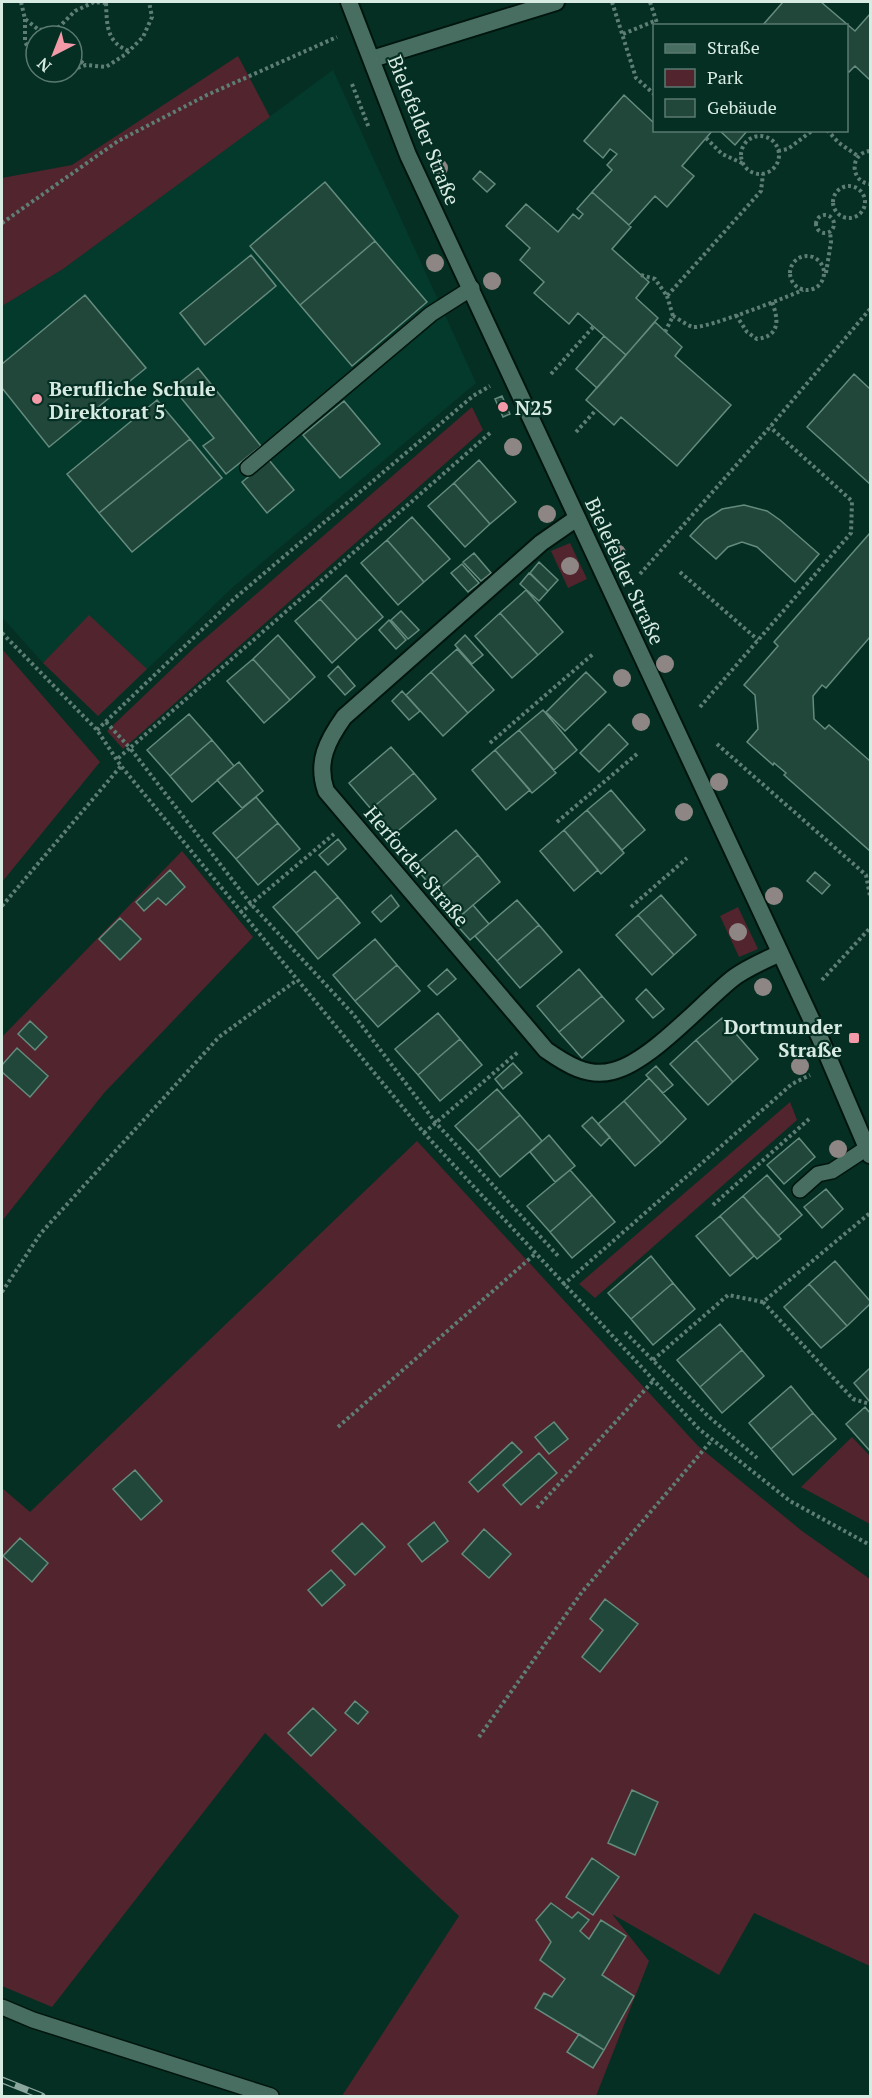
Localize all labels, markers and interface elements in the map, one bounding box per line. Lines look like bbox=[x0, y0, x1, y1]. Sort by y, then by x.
north arrow bbox=[24, 24, 84, 84]
legend bbox=[653, 24, 848, 132]
text: Straße bbox=[707, 35, 760, 59]
street label: Bielefelder Straße bbox=[382, 51, 466, 209]
text: N bbox=[32, 53, 56, 77]
text: Park bbox=[707, 65, 744, 89]
text: Gebäude bbox=[707, 95, 777, 119]
place label: Berufliche Schule Direktorat 5 bbox=[49, 375, 216, 425]
marker: Berufliche Schule Direktorat 5 bbox=[30, 392, 44, 406]
place label: N25 bbox=[515, 394, 553, 421]
marker: N25 bbox=[496, 400, 510, 414]
street label: Bielefelder Straße bbox=[579, 493, 671, 649]
street label: Herforder Straße bbox=[358, 800, 476, 932]
place label: Dortmunder Straße bbox=[724, 1013, 842, 1063]
marker: Dortmunder Straße bbox=[847, 1031, 861, 1045]

